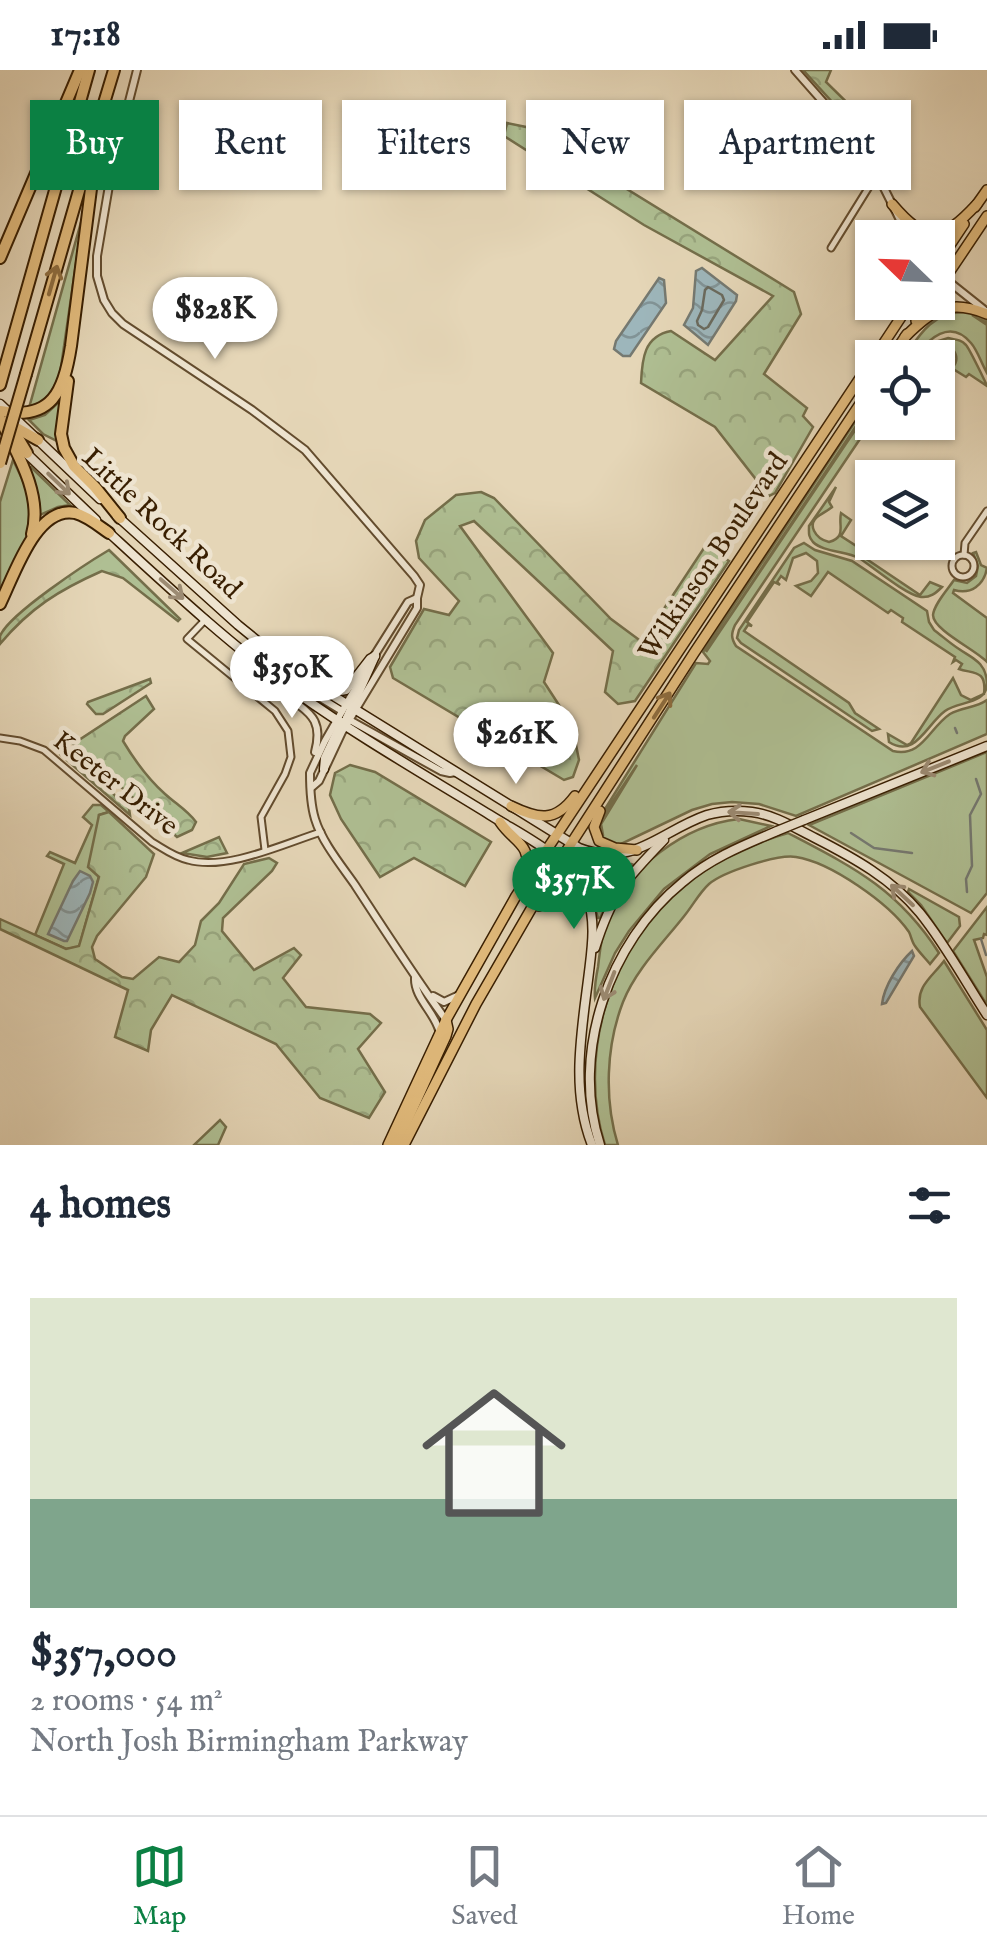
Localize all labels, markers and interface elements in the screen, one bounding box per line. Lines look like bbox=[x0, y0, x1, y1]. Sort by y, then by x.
text: 17:18 bbox=[50, 11, 121, 59]
chip: Buy bbox=[30, 100, 159, 190]
chip: Rent bbox=[179, 100, 322, 190]
chip: Filters bbox=[342, 100, 506, 190]
chip: New bbox=[526, 100, 664, 190]
chip: Apartment bbox=[684, 100, 911, 190]
north arrow bbox=[855, 220, 955, 320]
map controls bbox=[855, 220, 955, 560]
one-way arrow bbox=[45, 265, 63, 297]
pin: $828K bbox=[145, 277, 285, 362]
text: $828K bbox=[175, 289, 255, 330]
button: locate bbox=[855, 340, 955, 440]
street label: Little Rock Road bbox=[74, 441, 248, 607]
street label: Wilkinson Boulevard bbox=[631, 446, 797, 668]
button: layers bbox=[855, 460, 955, 560]
one-way arrow bbox=[46, 472, 70, 496]
one-way arrow bbox=[159, 577, 184, 600]
pin: $350K bbox=[222, 636, 362, 721]
text: $350K bbox=[252, 648, 332, 689]
one-way arrow bbox=[652, 691, 673, 720]
pin: $261K bbox=[446, 702, 586, 787]
text: $261K bbox=[475, 714, 557, 755]
street label: Keeter Drive bbox=[45, 724, 185, 844]
one-way arrow bbox=[920, 760, 951, 778]
one-way arrow bbox=[727, 803, 760, 822]
pin: $357K bbox=[504, 847, 644, 932]
text: $357K bbox=[534, 859, 614, 900]
one-way arrow bbox=[890, 884, 915, 907]
one-way arrow bbox=[599, 970, 617, 1001]
icon: filters bbox=[902, 1178, 957, 1233]
text: 4 homes bbox=[30, 1179, 171, 1232]
icon: home bbox=[404, 1363, 584, 1543]
text: $357,000 bbox=[30, 1628, 177, 1681]
text: 2 rooms · 54 m² bbox=[30, 1681, 223, 1722]
text: North Josh Birmingham Parkway bbox=[30, 1722, 468, 1763]
tab: Map bbox=[132, 1839, 187, 1934]
tab: Saved bbox=[451, 1839, 518, 1934]
tab: Home bbox=[782, 1839, 855, 1934]

